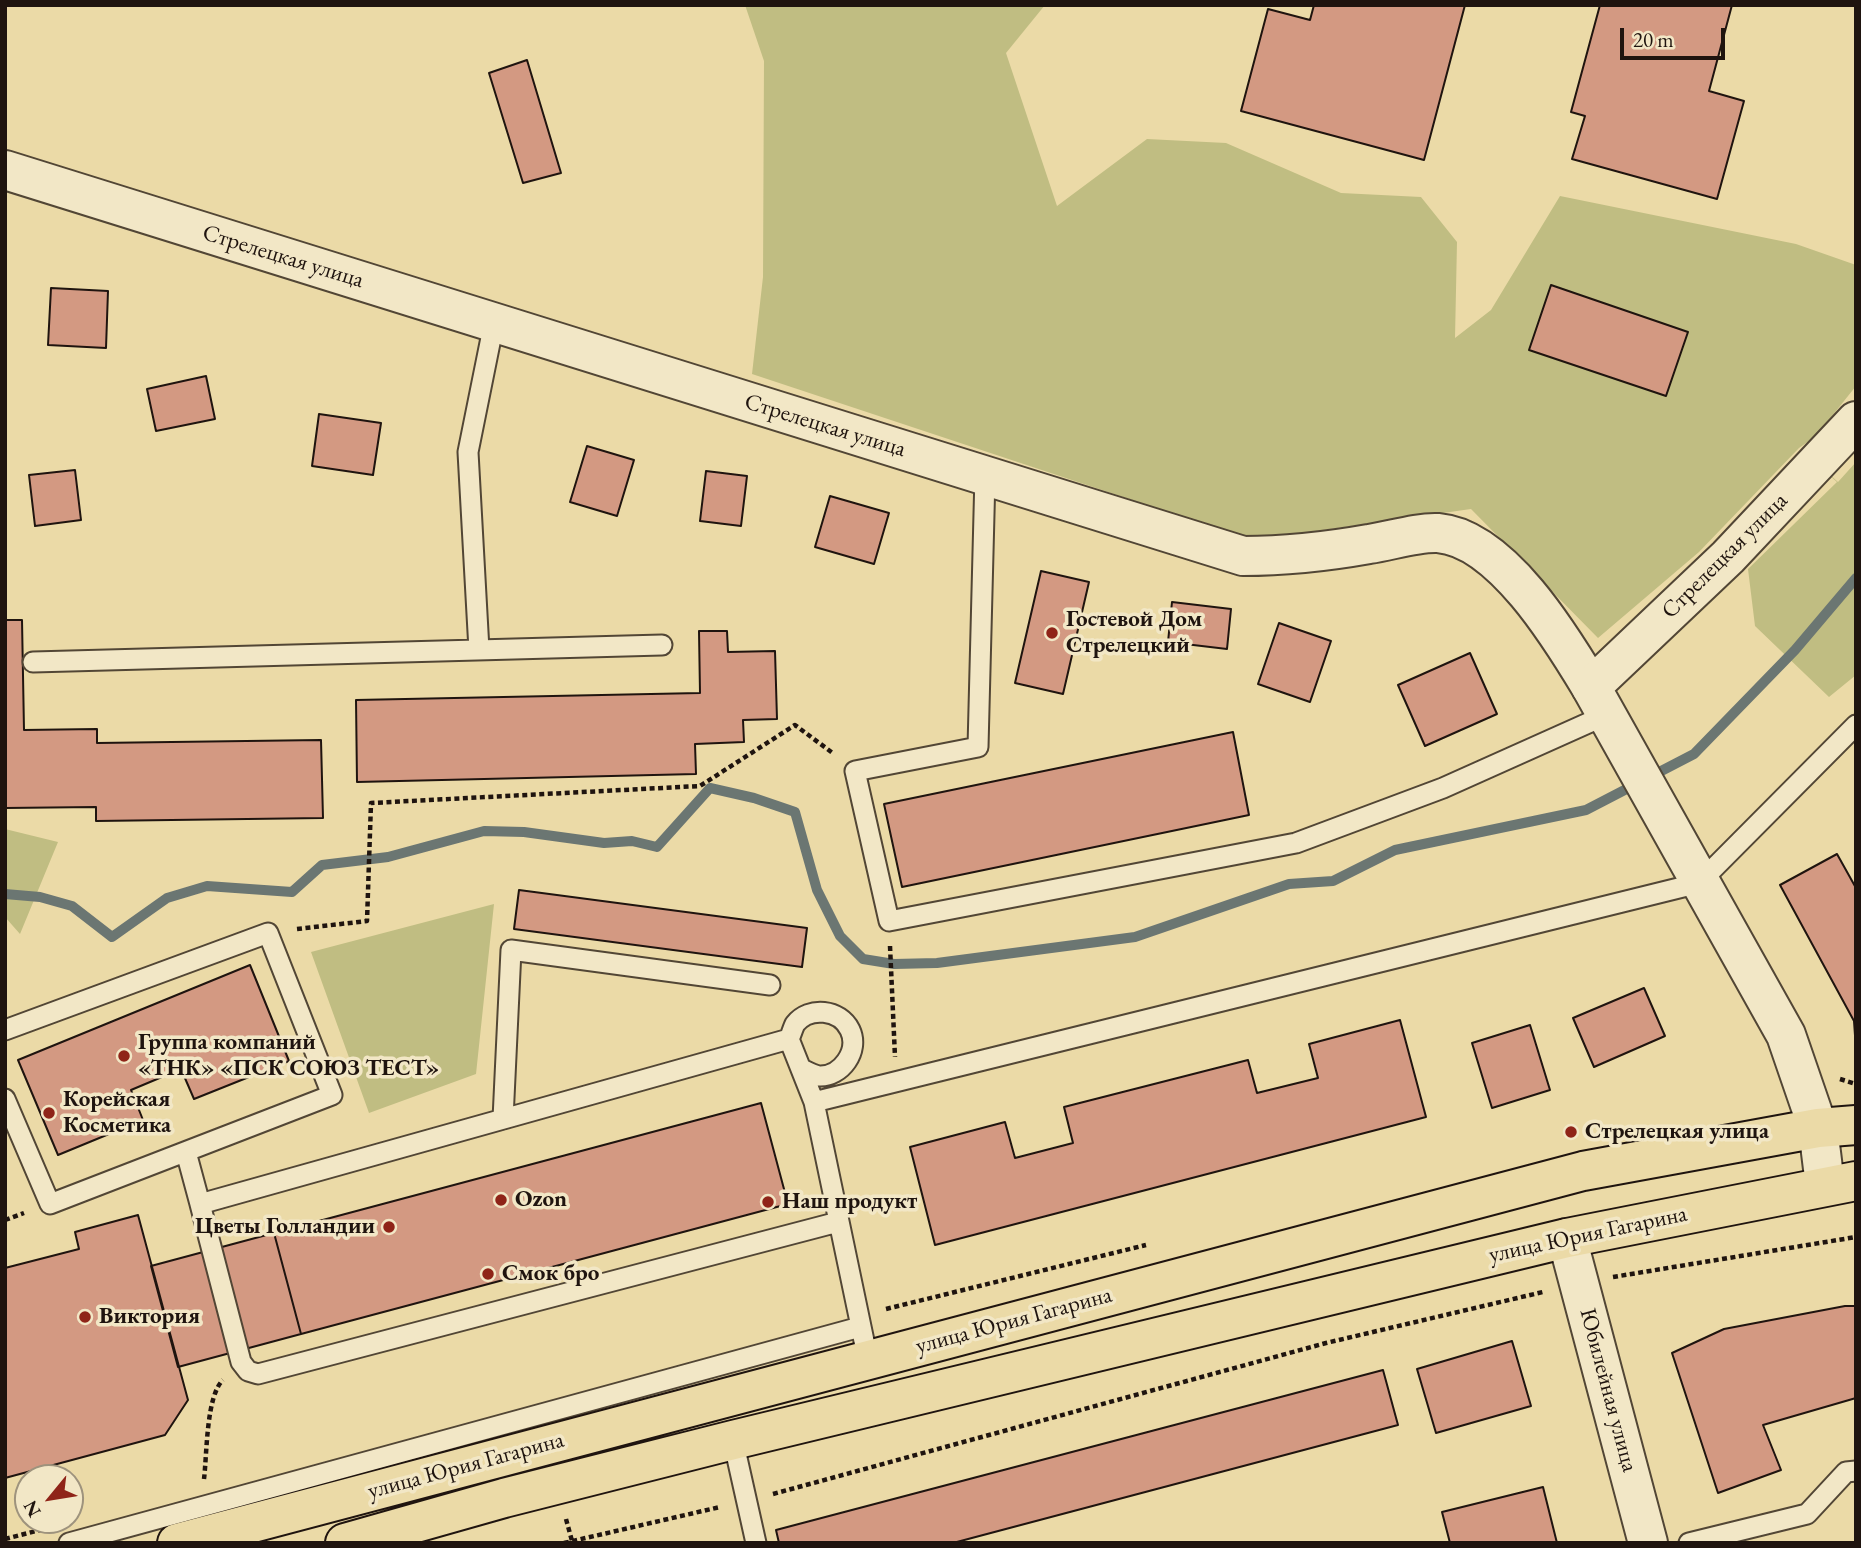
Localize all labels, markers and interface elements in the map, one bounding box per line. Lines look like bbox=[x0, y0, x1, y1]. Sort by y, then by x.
scale bar bbox=[1623, 14, 1728, 58]
text: 20 m bbox=[1633, 26, 1674, 53]
street label: Стрелецкая улица bbox=[199, 219, 367, 295]
street label: Стрелецкая улица bbox=[741, 388, 909, 464]
street label: Стрелецкая улица bbox=[1656, 487, 1794, 625]
place label: Гостевой Дом Стрелецкий bbox=[1066, 606, 1202, 660]
marker: Гостевой Дом Стрелецкий bbox=[1044, 625, 1060, 641]
place label: Группа компаний «ТНК» «ПСК СОЮЗ ТЕСТ» bbox=[138, 1029, 439, 1083]
marker: Группа компаний «ТНК» «ПСК СОЮЗ ТЕСТ» bbox=[116, 1048, 132, 1064]
place label: Корейская Косметика bbox=[63, 1086, 171, 1140]
marker: Корейская Косметика bbox=[41, 1105, 57, 1121]
place label: Стрелецкая улица bbox=[1585, 1118, 1769, 1146]
marker: Стрелецкая улица bbox=[1563, 1124, 1579, 1140]
place label: Ozon bbox=[515, 1186, 567, 1214]
place label: Наш продукт bbox=[782, 1188, 917, 1216]
marker: Ozon bbox=[493, 1192, 509, 1208]
marker: Наш продукт bbox=[760, 1194, 776, 1210]
street label: улица Юрия Гагарина bbox=[1486, 1201, 1690, 1269]
place label: Цветы Голландии bbox=[195, 1213, 375, 1241]
marker: Цветы Голландии bbox=[381, 1219, 397, 1235]
place label: Смок бро bbox=[502, 1260, 599, 1288]
marker: Смок бро bbox=[480, 1266, 496, 1282]
street label: улица Юрия Гагарина bbox=[913, 1282, 1115, 1360]
place label: Виктория bbox=[99, 1303, 200, 1331]
street label: Юбилейная улица bbox=[1573, 1305, 1643, 1475]
marker: Виктория bbox=[77, 1309, 93, 1325]
street label: улица Юрия Гагарина bbox=[365, 1427, 567, 1505]
north arrow bbox=[14, 1464, 84, 1534]
text: N bbox=[17, 1496, 47, 1522]

